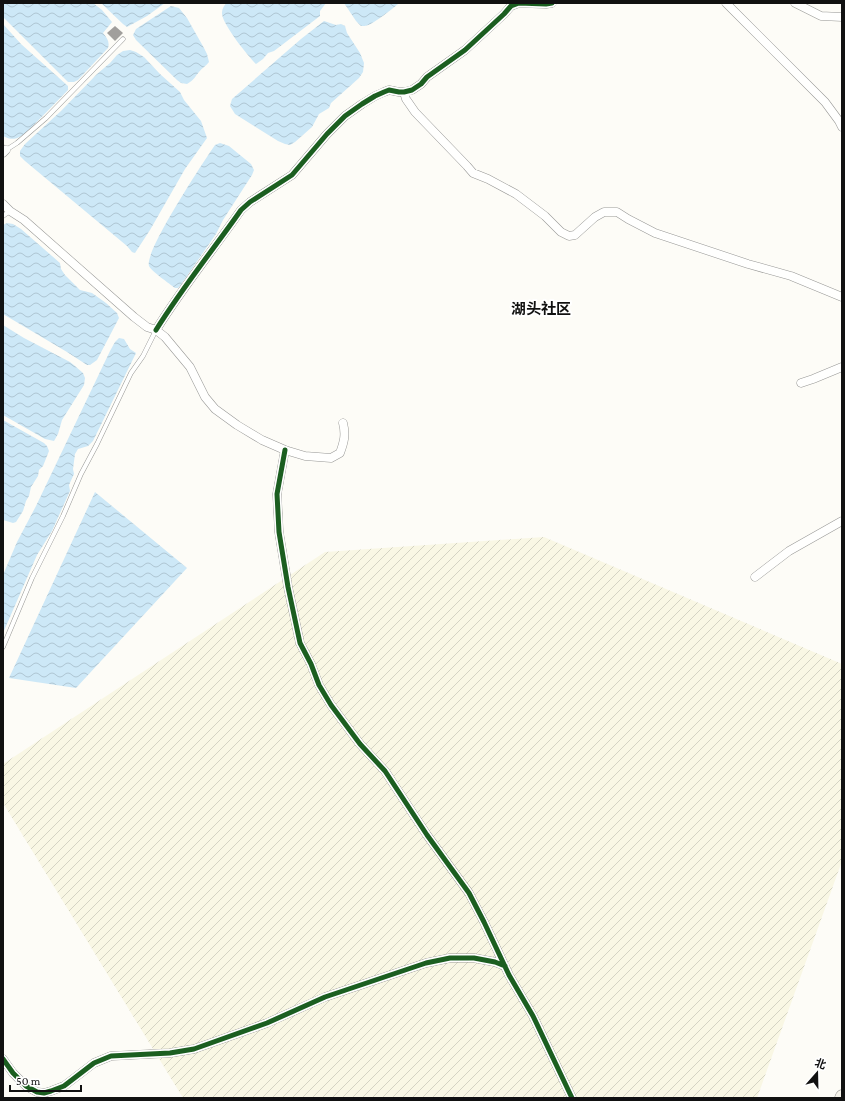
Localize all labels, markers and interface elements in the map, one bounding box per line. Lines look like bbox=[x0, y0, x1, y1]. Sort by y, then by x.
district label: 湖头社区 bbox=[511, 300, 571, 317]
north arrow bbox=[797, 1053, 837, 1093]
text: 北 bbox=[813, 1056, 828, 1071]
scale bar bbox=[10, 1067, 81, 1093]
text: 50 m bbox=[16, 1074, 41, 1088]

